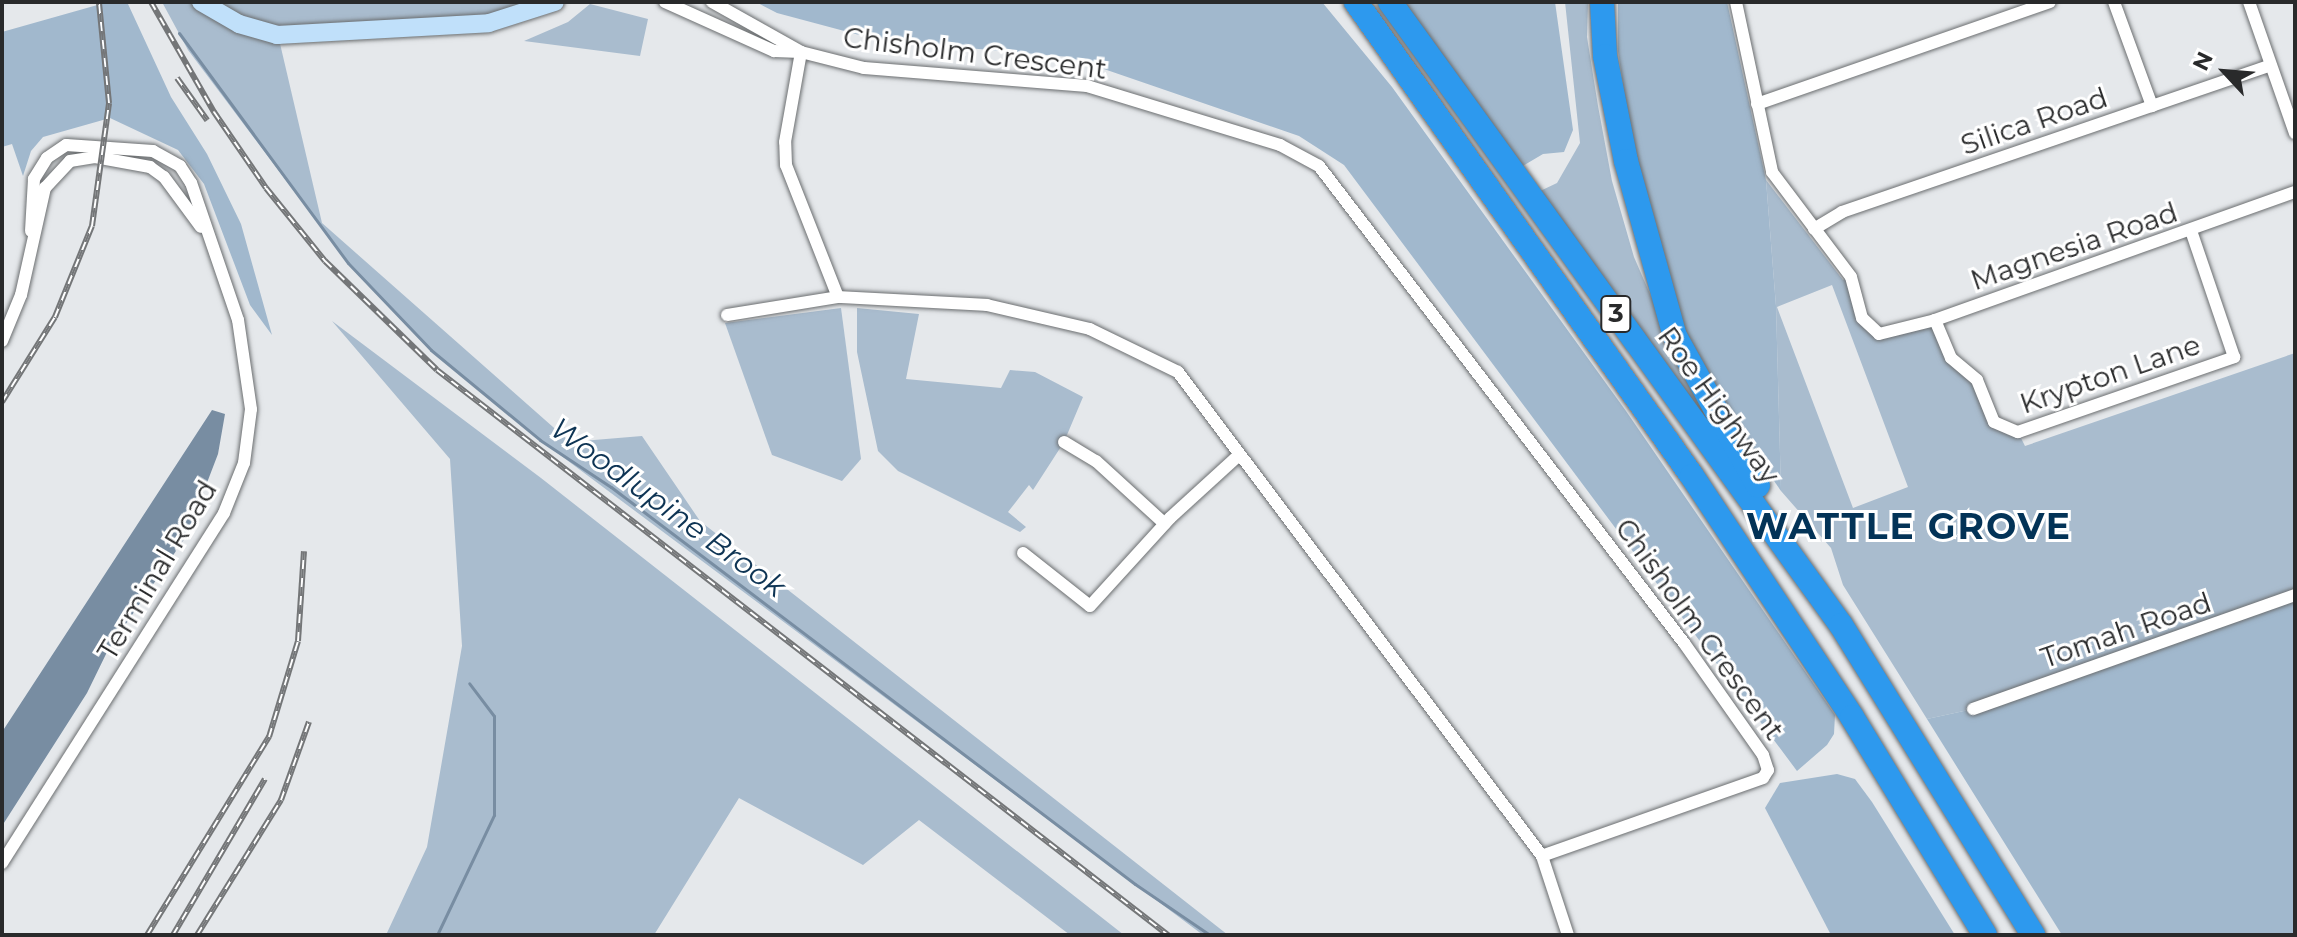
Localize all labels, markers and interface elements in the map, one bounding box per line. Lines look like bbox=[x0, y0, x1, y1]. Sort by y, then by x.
street label: Chisholm Crescent bbox=[841, 20, 1109, 86]
north arrow bbox=[2185, 32, 2265, 112]
text: N bbox=[2187, 47, 2219, 75]
street label: Silica Road bbox=[1956, 80, 2112, 162]
street label: Magnesia Road bbox=[1966, 195, 2182, 297]
road number: 3 bbox=[1600, 292, 1632, 336]
street label: Roe Highway bbox=[1651, 320, 1787, 490]
street label: Krypton Lane bbox=[2015, 327, 2205, 421]
water label: Woodlupine Brook bbox=[543, 411, 793, 605]
street label: Terminal Road bbox=[90, 474, 224, 666]
district label: WATTLE GROVE bbox=[1746, 505, 2072, 549]
street label: Chisholm Crescent bbox=[1609, 512, 1791, 746]
street label: Tomah Road bbox=[2036, 585, 2216, 675]

